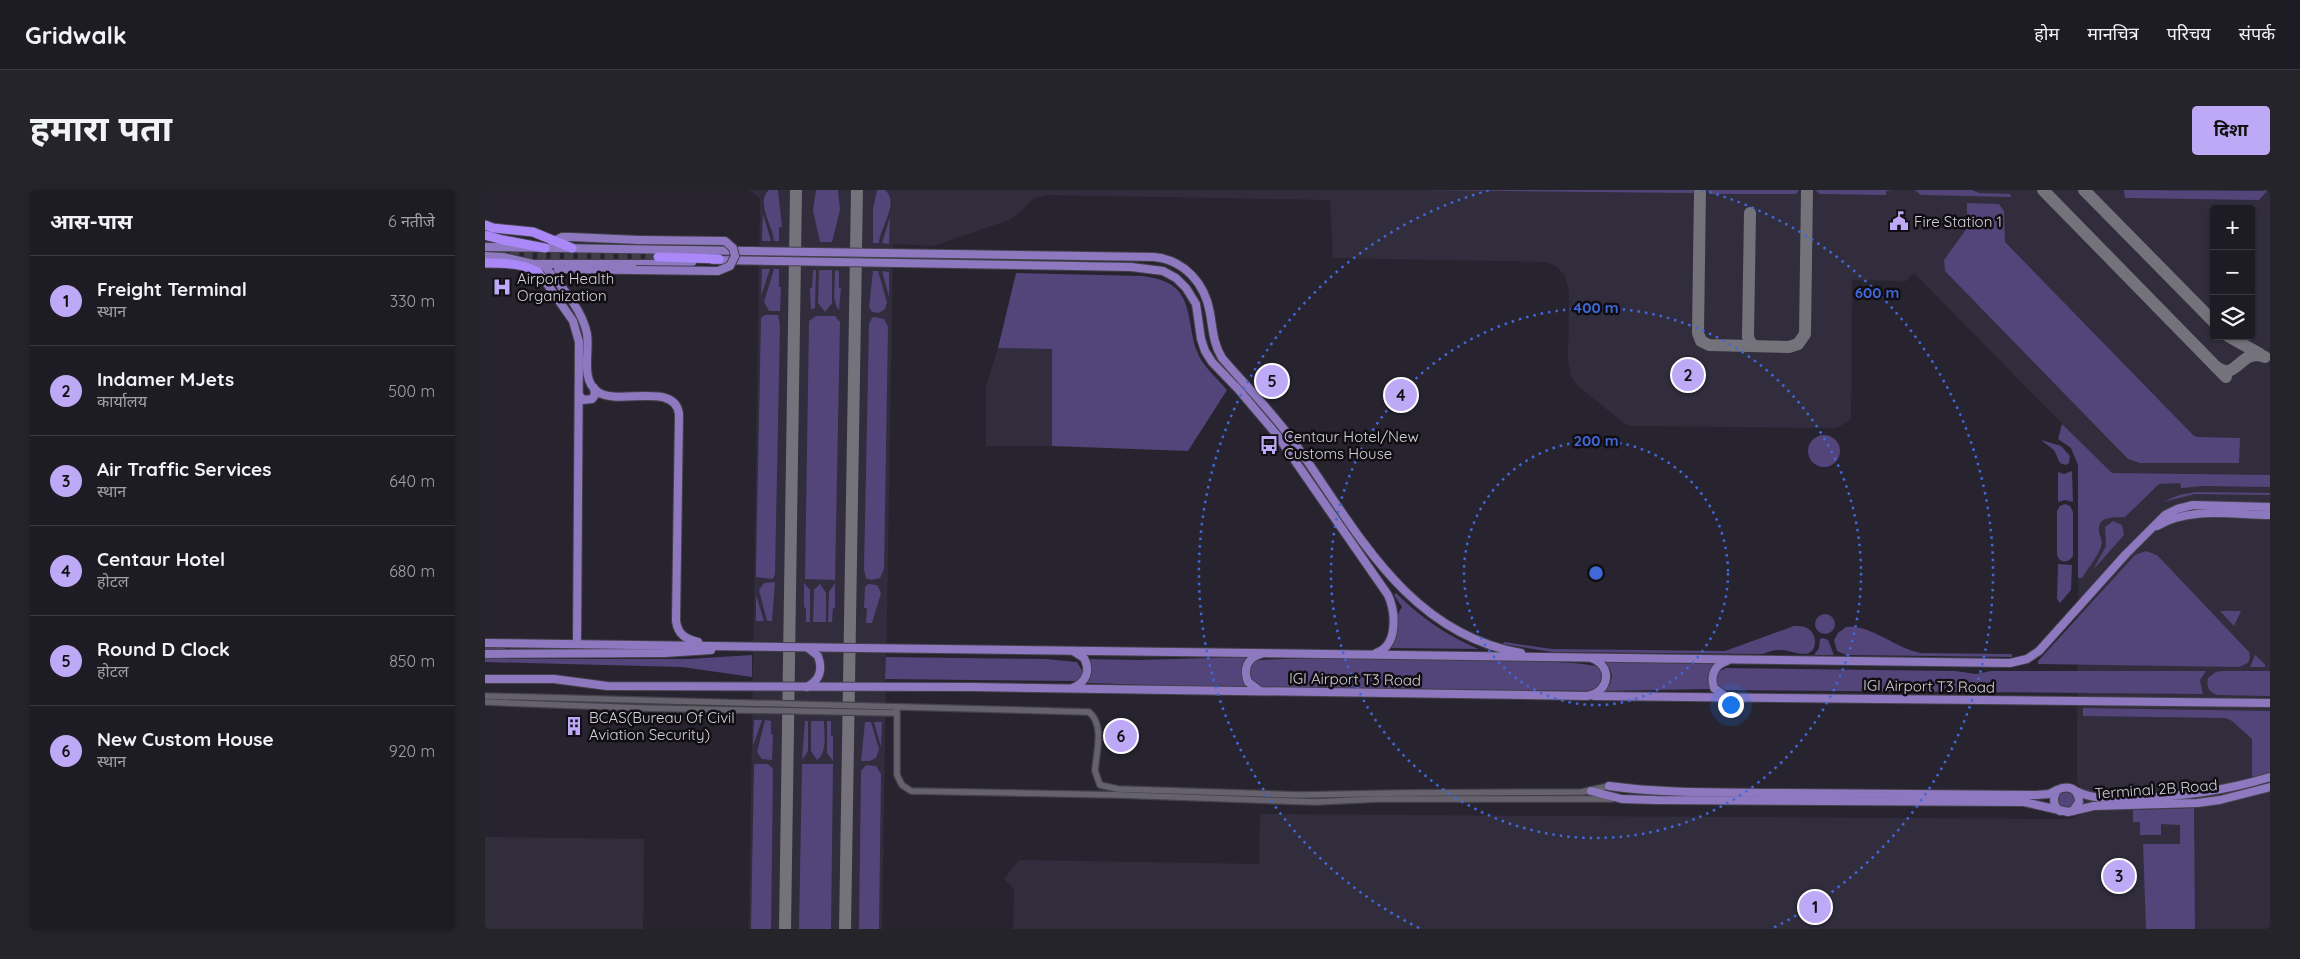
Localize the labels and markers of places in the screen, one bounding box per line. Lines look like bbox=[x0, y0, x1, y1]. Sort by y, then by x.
public building icon: Fire Station 1 bbox=[1888, 210, 1910, 232]
place label: Fire Station 1 bbox=[1914, 212, 2002, 231]
place label: Airport Health Organization bbox=[517, 269, 614, 305]
hospital icon: Airport Health Organization bbox=[491, 276, 513, 298]
pin: 2 bbox=[1672, 356, 1704, 394]
pin: 5 bbox=[1256, 362, 1288, 400]
pin: 4 bbox=[1385, 376, 1417, 414]
place label: Centaur Hotel/New Customs House bbox=[1284, 427, 1419, 463]
bus stop icon: Centaur Hotel/New Customs House bbox=[1258, 434, 1280, 456]
centre of rings bbox=[1587, 564, 1605, 582]
place label: BCAS(Bureau Of Civil Aviation Security) bbox=[589, 708, 735, 744]
building icon: BCAS(Bureau Of Civil Aviation Security) bbox=[563, 715, 585, 737]
pin: 6 bbox=[1105, 717, 1137, 755]
pin: 3 bbox=[2103, 857, 2135, 895]
pin: 1 bbox=[1799, 888, 1831, 926]

